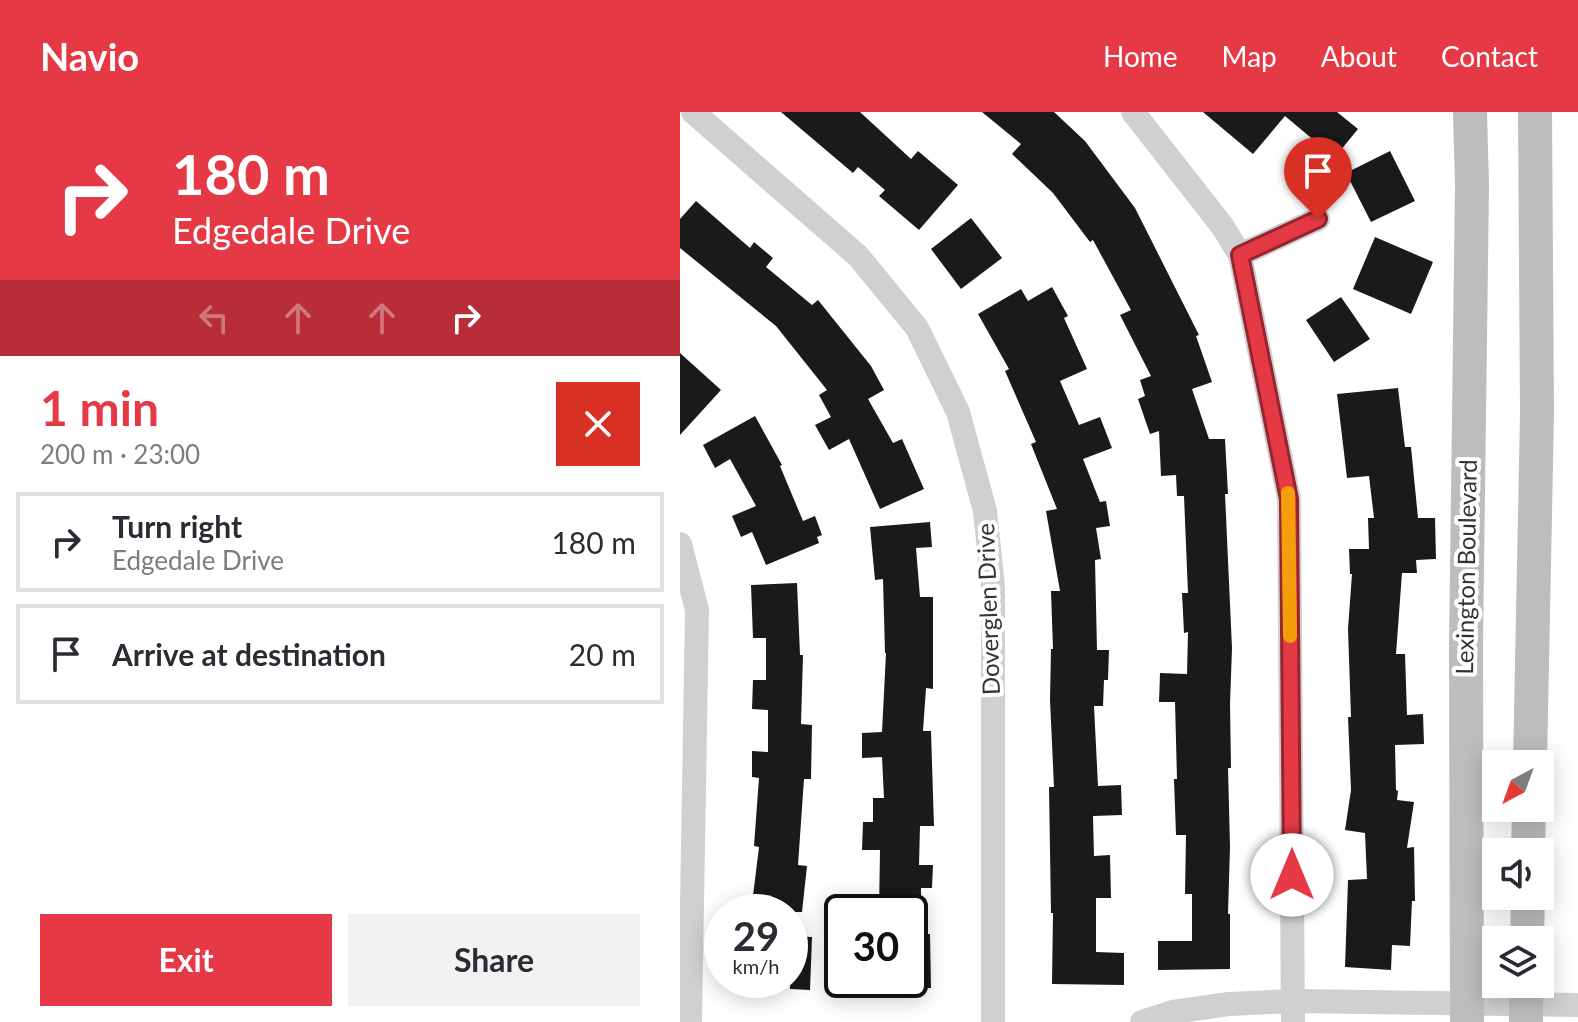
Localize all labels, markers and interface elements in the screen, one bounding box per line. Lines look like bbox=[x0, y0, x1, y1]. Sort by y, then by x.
text: Navio bbox=[40, 33, 139, 79]
text: Home bbox=[1103, 39, 1178, 73]
text: Map bbox=[1222, 39, 1277, 73]
text: About bbox=[1321, 39, 1397, 73]
text: Contact bbox=[1441, 39, 1538, 73]
pin bbox=[1284, 137, 1352, 219]
text: 180 m bbox=[172, 140, 330, 207]
icon: right bbox=[40, 144, 144, 248]
icon: arrive bbox=[1296, 149, 1340, 193]
text: Edgedale Drive bbox=[172, 208, 410, 252]
icon: left bbox=[192, 296, 236, 340]
icon: ahead bbox=[276, 296, 320, 340]
icon: ahead bbox=[360, 296, 404, 340]
icon: right bbox=[444, 296, 488, 340]
text: 1 min bbox=[40, 379, 159, 436]
button: close bbox=[556, 382, 640, 466]
text: 200 m · 23:00 bbox=[40, 438, 200, 470]
street label: Lexington Boulevard bbox=[1449, 459, 1482, 675]
text: Turn right bbox=[112, 508, 242, 544]
icon: right bbox=[44, 520, 88, 564]
street label: Doverglen Drive bbox=[970, 523, 1005, 696]
text: 180 m bbox=[551, 524, 636, 560]
text: Edgedale Drive bbox=[112, 544, 284, 576]
icon: arrive bbox=[44, 632, 88, 676]
text: Arrive at destination bbox=[112, 636, 386, 672]
text: 20 m bbox=[569, 636, 636, 672]
north arrow bbox=[1482, 750, 1554, 822]
map controls bbox=[1482, 750, 1554, 998]
position arrow bbox=[1250, 833, 1334, 917]
button: sound bbox=[1482, 838, 1554, 910]
speed limit sign: 30 bbox=[824, 894, 928, 998]
text: 29 bbox=[733, 912, 779, 960]
button: Exit bbox=[40, 914, 332, 1006]
button: Share bbox=[348, 914, 640, 1006]
button: layers bbox=[1482, 926, 1554, 998]
text: km/h bbox=[733, 954, 779, 978]

